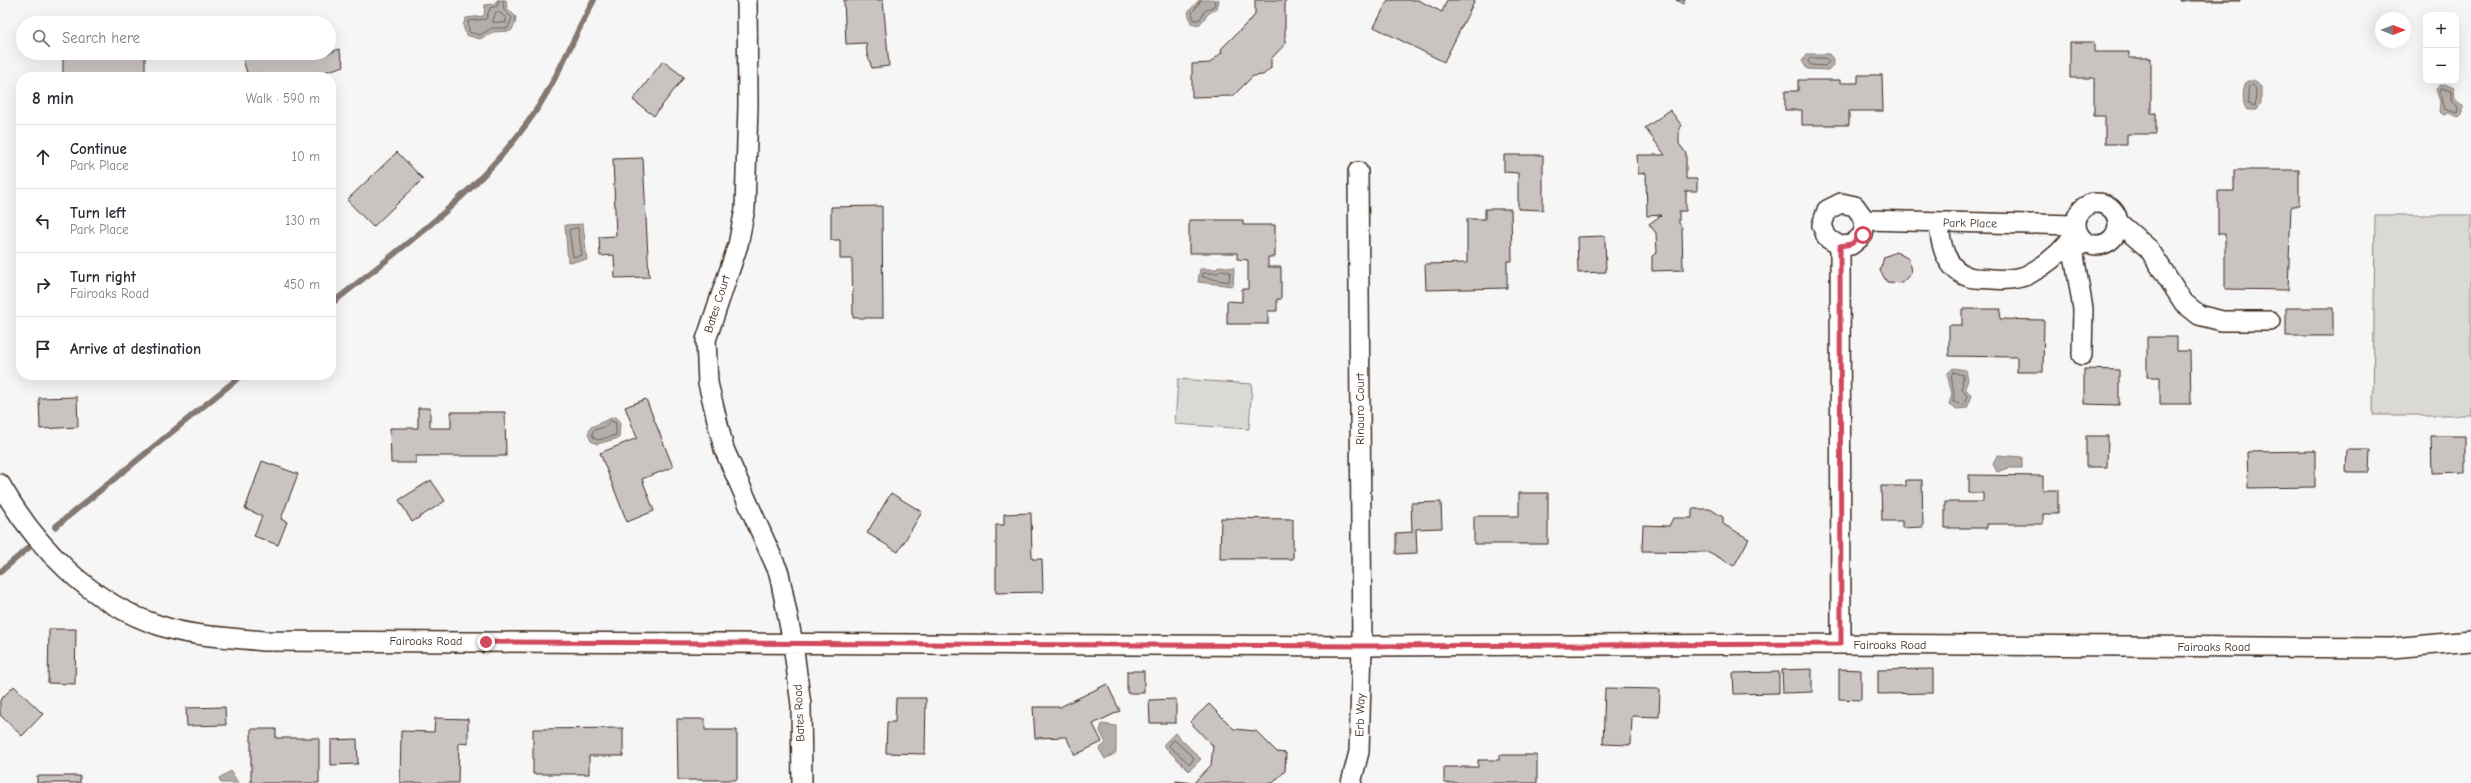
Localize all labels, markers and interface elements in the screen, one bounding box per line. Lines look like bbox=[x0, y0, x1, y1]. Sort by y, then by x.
north arrow bbox=[2375, 12, 2411, 48]
map controls bbox=[2423, 12, 2459, 84]
button: + bbox=[2423, 12, 2459, 48]
search box bbox=[16, 16, 336, 60]
icon: search bbox=[30, 27, 52, 49]
text: Search here bbox=[62, 29, 140, 47]
button: − bbox=[2423, 48, 2459, 84]
text: 8 min bbox=[32, 89, 74, 108]
text: Walk · 590 m bbox=[246, 91, 320, 106]
text: Continue bbox=[70, 140, 127, 158]
icon: ahead bbox=[32, 146, 54, 168]
text: 10 m bbox=[292, 149, 320, 164]
text: Park Place bbox=[70, 158, 129, 173]
text: Turn left bbox=[70, 204, 126, 222]
icon: left bbox=[32, 210, 54, 232]
text: 130 m bbox=[285, 213, 320, 228]
street label: Park Place bbox=[1943, 216, 1997, 230]
text: Park Place bbox=[70, 222, 129, 237]
route start bbox=[1854, 226, 1872, 244]
text: Turn right bbox=[70, 268, 136, 286]
street label: Bates Court bbox=[701, 273, 733, 335]
icon: right bbox=[32, 274, 54, 296]
text: 450 m bbox=[284, 277, 320, 292]
text: Fairoaks Road bbox=[70, 286, 149, 301]
icon: arrive bbox=[32, 338, 54, 360]
text: Arrive at destination bbox=[70, 340, 201, 358]
street label: Rinauro Court bbox=[1353, 373, 1367, 445]
route end bbox=[477, 633, 495, 651]
street label: Fairoaks Road bbox=[390, 634, 462, 648]
street label: Fairoaks Road bbox=[1854, 638, 1926, 652]
street label: Fairoaks Road bbox=[2178, 640, 2250, 654]
street label: Bates Road bbox=[791, 684, 807, 742]
street label: Erb Way bbox=[1352, 692, 1368, 737]

